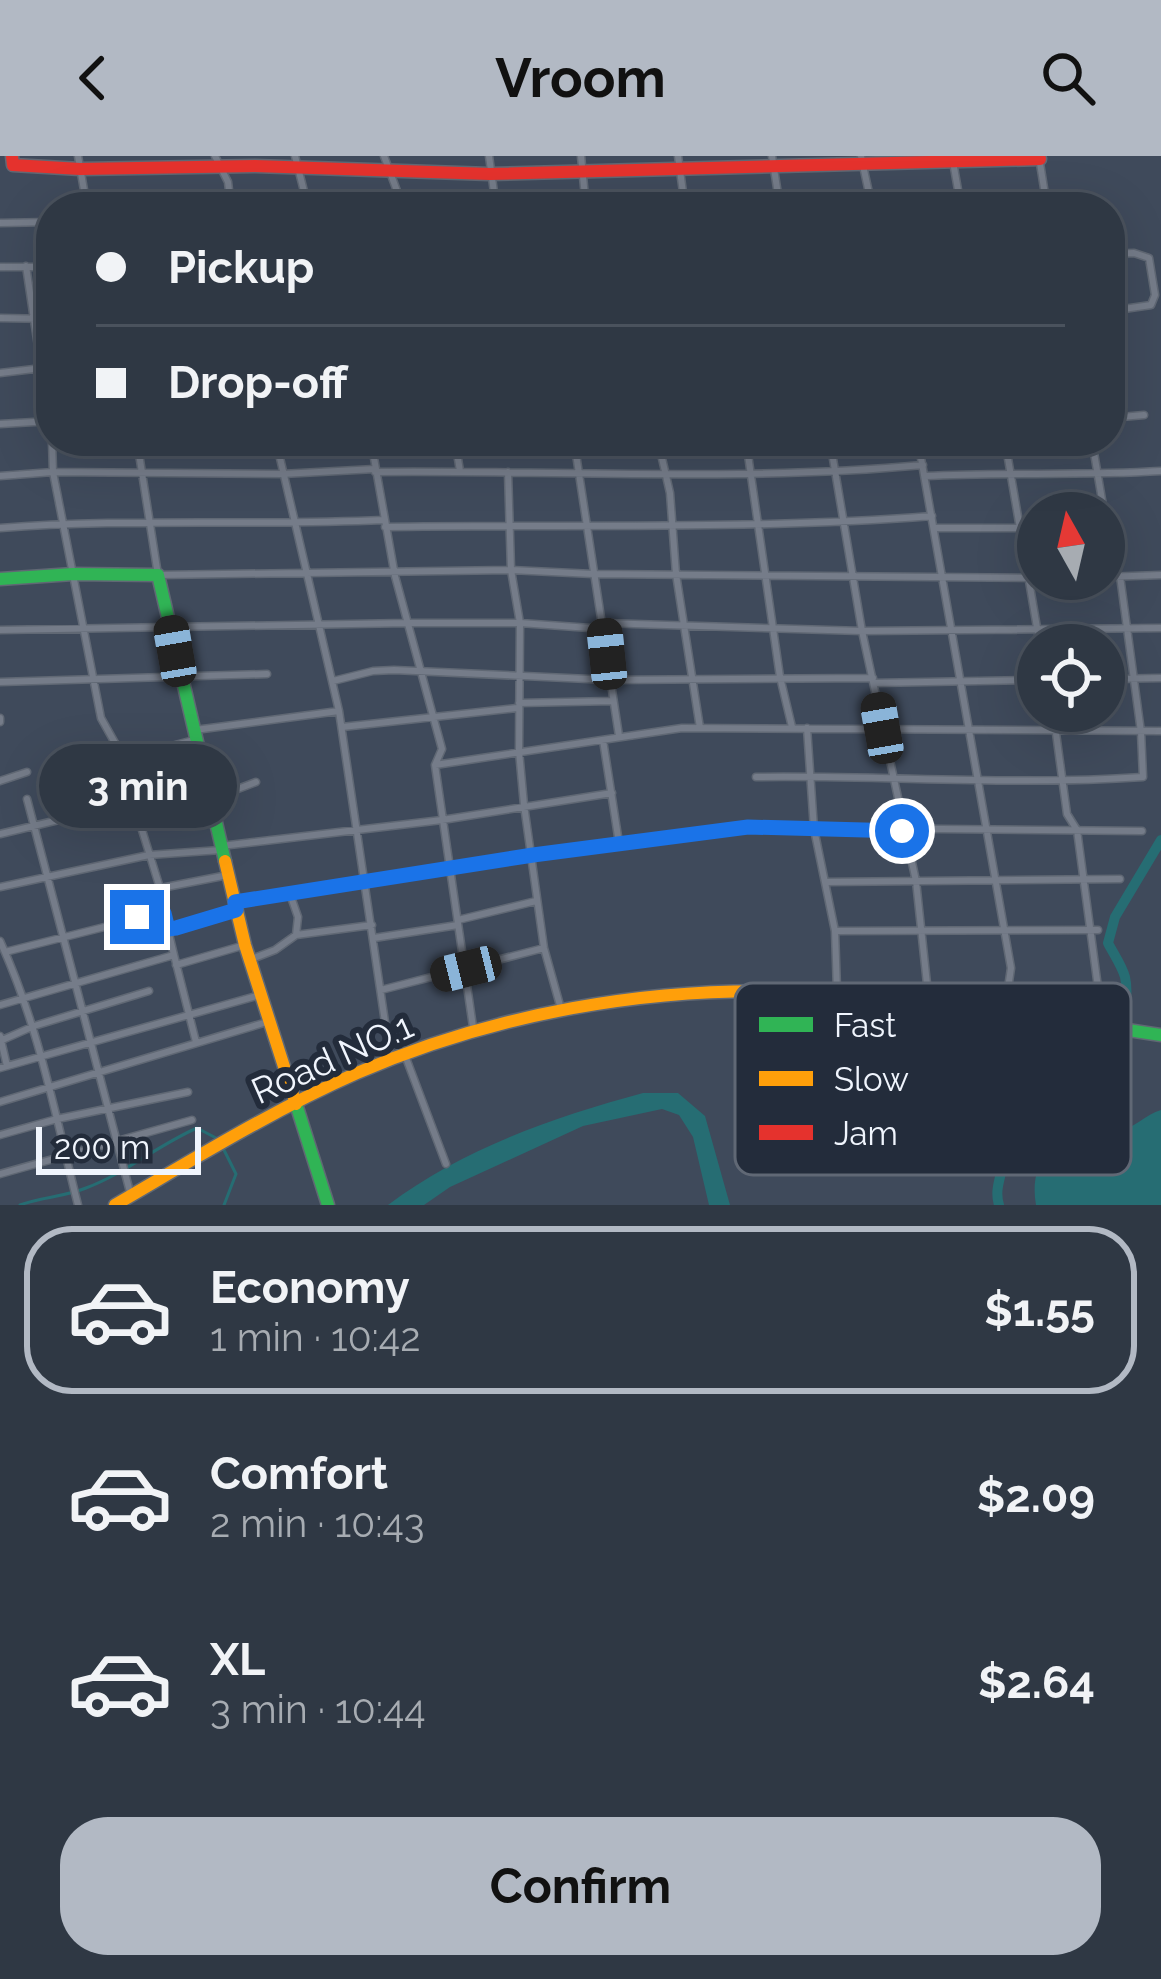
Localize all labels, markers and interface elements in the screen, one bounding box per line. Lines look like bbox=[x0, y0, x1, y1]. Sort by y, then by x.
icon: back bbox=[60, 45, 126, 111]
icon: search bbox=[1035, 45, 1101, 111]
text: Vroom bbox=[495, 46, 666, 110]
text: Pickup bbox=[168, 241, 314, 294]
text: Drop-off bbox=[168, 356, 348, 409]
north arrow bbox=[1017, 492, 1125, 600]
map controls bbox=[1017, 492, 1125, 732]
car bbox=[151, 612, 199, 690]
car bbox=[585, 616, 629, 692]
button: locate bbox=[1017, 624, 1125, 732]
car bbox=[858, 689, 906, 767]
callout: 3 min bbox=[38, 743, 236, 827]
text: 3 min bbox=[88, 763, 188, 809]
route start bbox=[875, 804, 929, 858]
route end bbox=[110, 890, 164, 944]
car bbox=[427, 943, 505, 995]
legend bbox=[735, 983, 1131, 1175]
street label: Road NO.1 bbox=[245, 1004, 419, 1112]
text: Fast bbox=[834, 1006, 896, 1045]
text: Slow bbox=[834, 1060, 909, 1099]
text: Jam bbox=[834, 1114, 898, 1153]
scale bar bbox=[36, 1121, 201, 1174]
text: 200 m bbox=[54, 1128, 150, 1167]
icon: car bbox=[66, 1256, 174, 1364]
text: Economy bbox=[210, 1261, 410, 1314]
text: $1.55 bbox=[984, 1284, 1095, 1337]
text: 1 min · 10:42 bbox=[210, 1314, 420, 1360]
icon: car bbox=[66, 1442, 174, 1550]
text: Comfort bbox=[210, 1447, 388, 1500]
text: $2.09 bbox=[977, 1470, 1095, 1523]
text: 2 min · 10:43 bbox=[210, 1500, 425, 1546]
icon: car bbox=[66, 1628, 174, 1736]
text: XL bbox=[210, 1633, 265, 1686]
text: $2.64 bbox=[978, 1656, 1095, 1709]
text: 3 min · 10:44 bbox=[210, 1686, 426, 1732]
button: Confirm bbox=[60, 1817, 1101, 1955]

